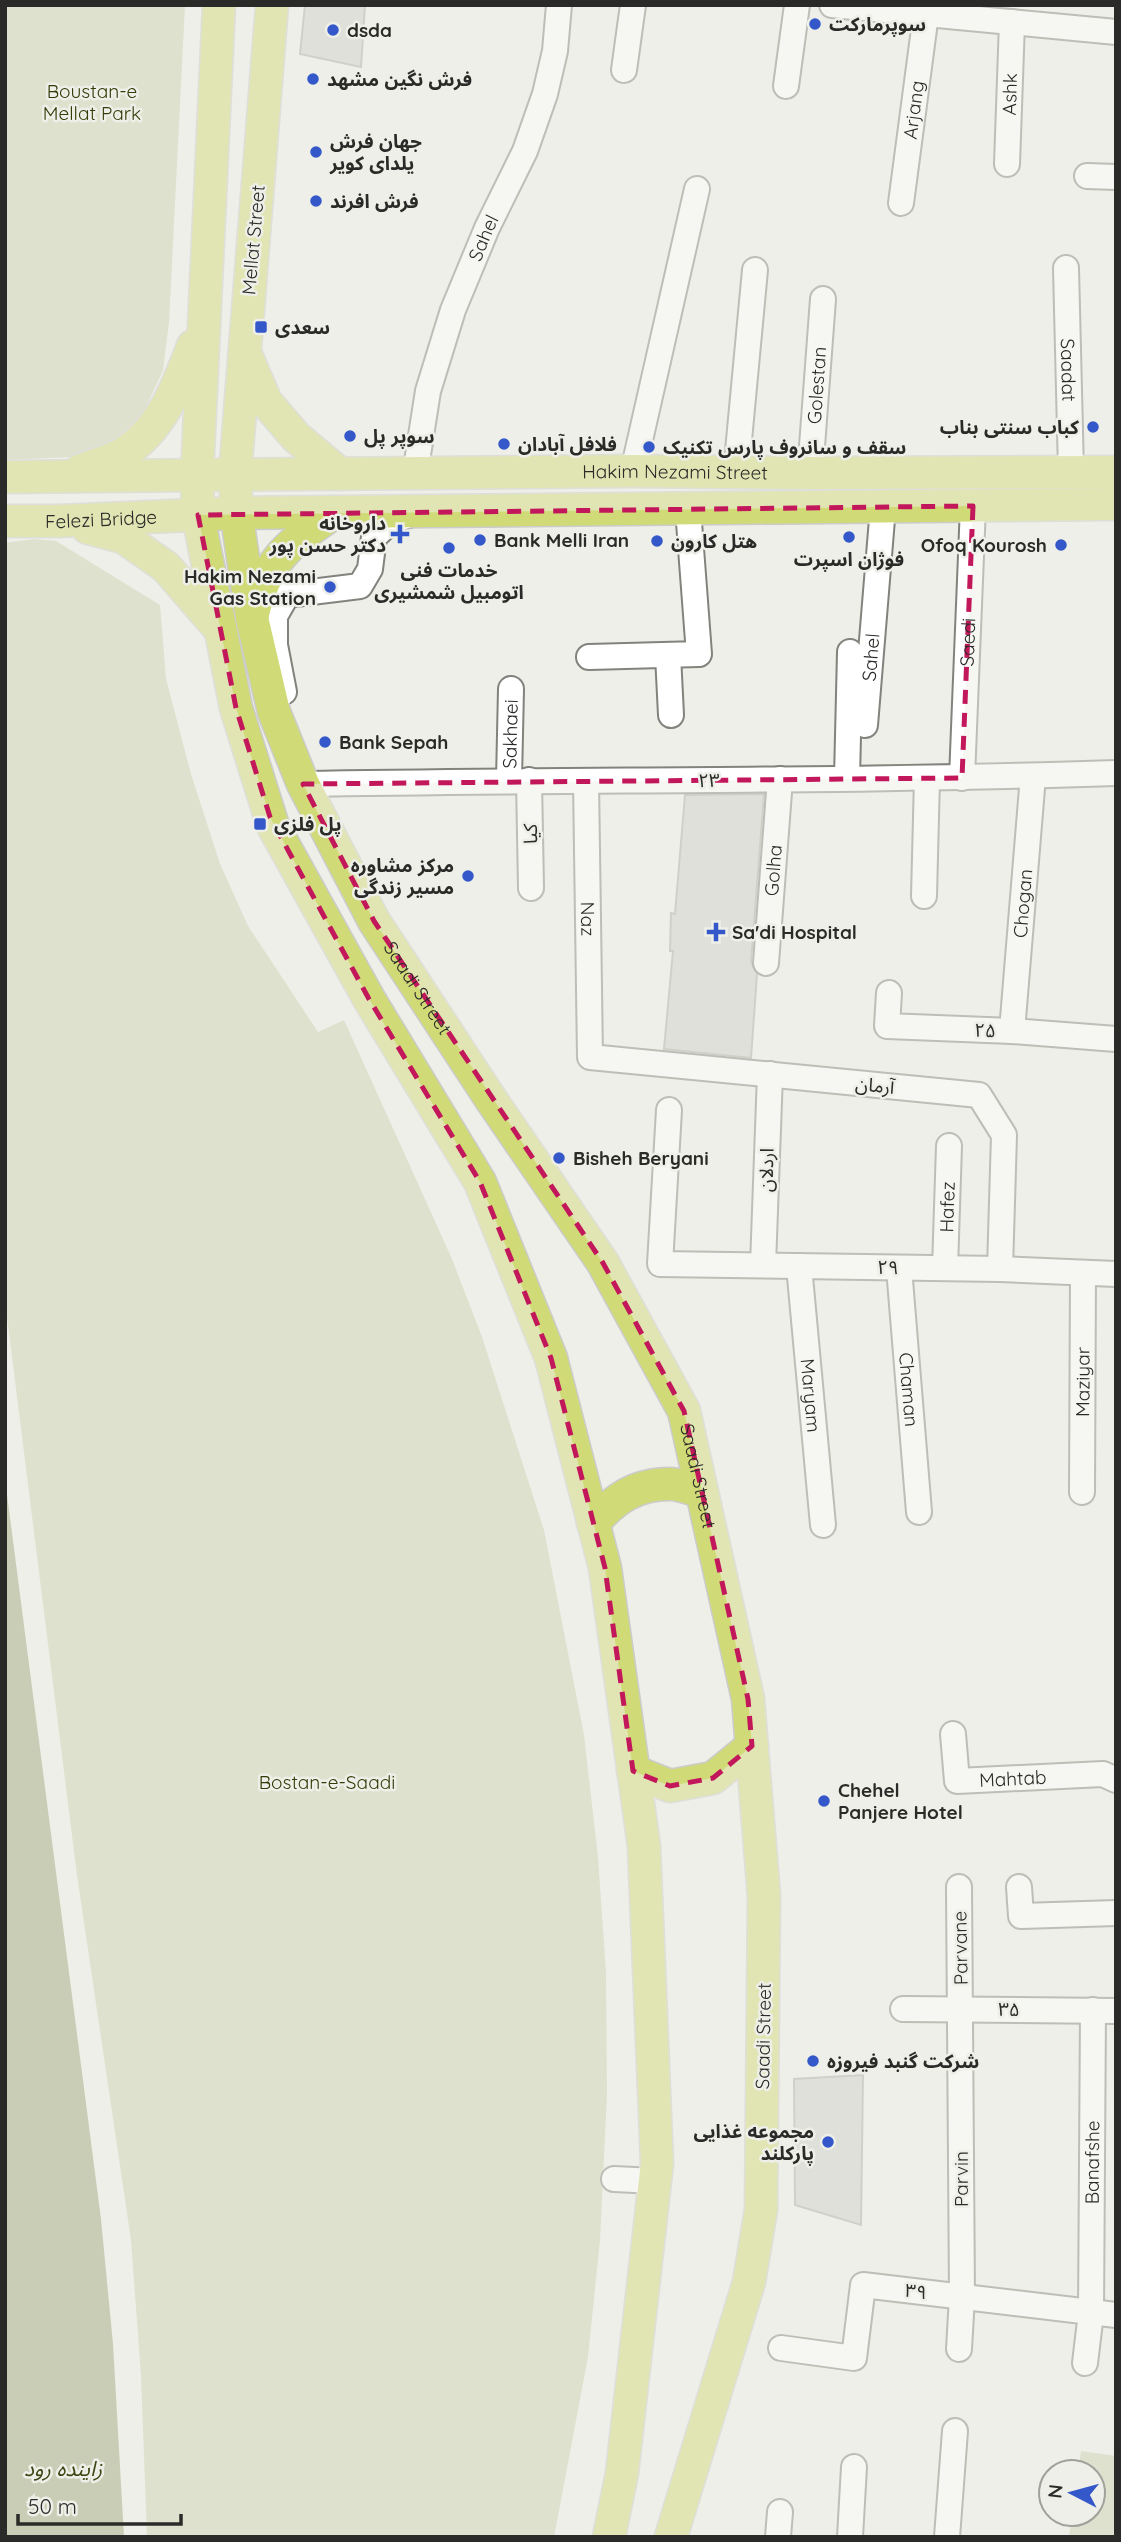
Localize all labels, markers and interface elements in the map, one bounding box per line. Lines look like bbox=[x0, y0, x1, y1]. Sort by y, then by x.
place label: سوپرمارکت bbox=[829, 12, 926, 37]
marker: سوپرمارکت bbox=[807, 16, 823, 32]
place label: dsda bbox=[347, 18, 392, 42]
marker: dsda bbox=[325, 22, 341, 38]
place label: فرش نگین مشهد bbox=[327, 67, 472, 91]
marker: فرش نگین مشهد bbox=[305, 71, 321, 87]
street label: Ashk bbox=[997, 73, 1022, 116]
park label: Boustan-e Mellat Park bbox=[43, 79, 141, 125]
street label: Arjang bbox=[898, 79, 929, 141]
place label: جهان فرش یلدای کویر bbox=[329, 129, 422, 175]
marker: جهان فرش یلدای کویر bbox=[308, 144, 324, 160]
street label: Mellat Street bbox=[236, 184, 270, 296]
place label: فرش افرند bbox=[330, 189, 419, 213]
marker: فرش افرند bbox=[308, 193, 324, 209]
street label: Sahel bbox=[463, 211, 504, 265]
place label: سعدی bbox=[275, 315, 330, 339]
marker: سعدی bbox=[253, 319, 269, 335]
street label: Saadat bbox=[1056, 338, 1081, 402]
street label: Golestan bbox=[802, 346, 831, 425]
place label: کباب سنتی بناب bbox=[940, 415, 1079, 439]
marker: کباب سنتی بناب bbox=[1085, 419, 1101, 435]
place label: سوپر پل bbox=[364, 424, 435, 449]
marker: سوپر پل bbox=[342, 428, 358, 444]
place label: فلافل آبادان bbox=[518, 432, 617, 456]
place label: سقف و سانروف پارس تکنیک bbox=[663, 435, 906, 460]
marker: فلافل آبادان bbox=[496, 436, 512, 452]
marker: سقف و سانروف پارس تکنیک bbox=[641, 439, 657, 455]
street label: Hakim Nezami Street bbox=[582, 459, 768, 485]
street label: Felezi Bridge bbox=[45, 505, 157, 533]
place label: داروخانه دکتر حسن پور bbox=[268, 511, 386, 558]
marker: داروخانه دکتر حسن پور bbox=[392, 526, 408, 542]
place label: Bank Melli Iran bbox=[494, 528, 629, 552]
place label: هتل کارون bbox=[671, 529, 757, 553]
marker: فوژان اسپرت bbox=[841, 529, 857, 545]
marker: Bank Melli Iran bbox=[472, 532, 488, 548]
marker: هتل کارون bbox=[649, 533, 665, 549]
place label: Ofoq Kourosh bbox=[921, 533, 1047, 557]
marker: Ofoq Kourosh bbox=[1053, 537, 1069, 553]
marker: خدمات فنی اتومبیل شمشیری bbox=[441, 540, 457, 556]
place label: فوژان اسپرت bbox=[794, 547, 904, 572]
place label: خدمات فنی اتومبیل شمشیری bbox=[374, 558, 524, 604]
place label: Hakim Nezami Gas Station bbox=[184, 564, 316, 610]
marker: Hakim Nezami Gas Station bbox=[322, 579, 338, 595]
street label: Saedi bbox=[955, 617, 980, 667]
street label: Sahel bbox=[857, 632, 885, 682]
street label: Sakhaei bbox=[497, 699, 523, 769]
place label: Bank Sepah bbox=[339, 730, 448, 754]
marker: Bank Sepah bbox=[317, 734, 333, 750]
street label: ۲۳ bbox=[698, 768, 720, 792]
place label: پل فلزی bbox=[274, 812, 341, 837]
marker: پل فلزی bbox=[252, 816, 268, 832]
street label: کیا bbox=[518, 822, 542, 844]
street label: Golha bbox=[759, 844, 787, 897]
place label: مرکز مشاوره مسیر زندگی bbox=[351, 853, 454, 899]
marker: مرکز مشاوره مسیر زندگی bbox=[460, 868, 476, 884]
street label: Chogan bbox=[1008, 868, 1037, 939]
street label: Naz bbox=[576, 902, 600, 936]
place label: Sa'di Hospital bbox=[732, 920, 857, 944]
marker: Sa'di Hospital bbox=[706, 922, 726, 942]
street label: Saadi Street bbox=[379, 937, 457, 1039]
street label: ۲۵ bbox=[974, 1018, 996, 1042]
street label: آرمان bbox=[854, 1071, 897, 1099]
place label: Bisheh Beryani bbox=[573, 1146, 709, 1170]
street label: اردلان bbox=[753, 1148, 779, 1192]
marker: Bisheh Beryani bbox=[551, 1150, 567, 1166]
street label: Hafez bbox=[934, 1181, 960, 1233]
street label: ۲۹ bbox=[877, 1255, 899, 1279]
street label: Maziyar bbox=[1070, 1346, 1095, 1417]
street label: Chaman bbox=[894, 1351, 924, 1428]
street label: Maryam bbox=[796, 1357, 826, 1433]
street label: Saadi Street bbox=[675, 1421, 722, 1531]
street label: Mahtab bbox=[978, 1765, 1047, 1792]
park label: Bostan-e-Saadi bbox=[259, 1770, 395, 1794]
place label: Chehel Panjere Hotel bbox=[838, 1778, 963, 1824]
marker: Chehel Panjere Hotel bbox=[816, 1793, 832, 1809]
street label: Parvane bbox=[947, 1911, 973, 1985]
street label: Saadi Street bbox=[750, 1983, 776, 2089]
street label: ۳۵ bbox=[998, 1997, 1020, 2021]
place label: شرکت گنبد فیروزه bbox=[827, 2049, 979, 2073]
marker: شرکت گنبد فیروزه bbox=[805, 2053, 821, 2069]
place label: مجموعه غذایی پارکلند bbox=[694, 2119, 814, 2166]
street label: Banafshe bbox=[1080, 2120, 1104, 2204]
marker: مجموعه غذایی پارکلند bbox=[820, 2134, 836, 2150]
street label: Parvin bbox=[949, 2151, 973, 2207]
street label: ۳۹ bbox=[904, 2278, 928, 2304]
water label: زاینده رود bbox=[24, 2455, 103, 2481]
north arrow bbox=[1037, 2458, 1107, 2528]
scale bar bbox=[18, 2482, 180, 2526]
text: N bbox=[1042, 2483, 1068, 2499]
text: 50 m bbox=[28, 2493, 77, 2519]

